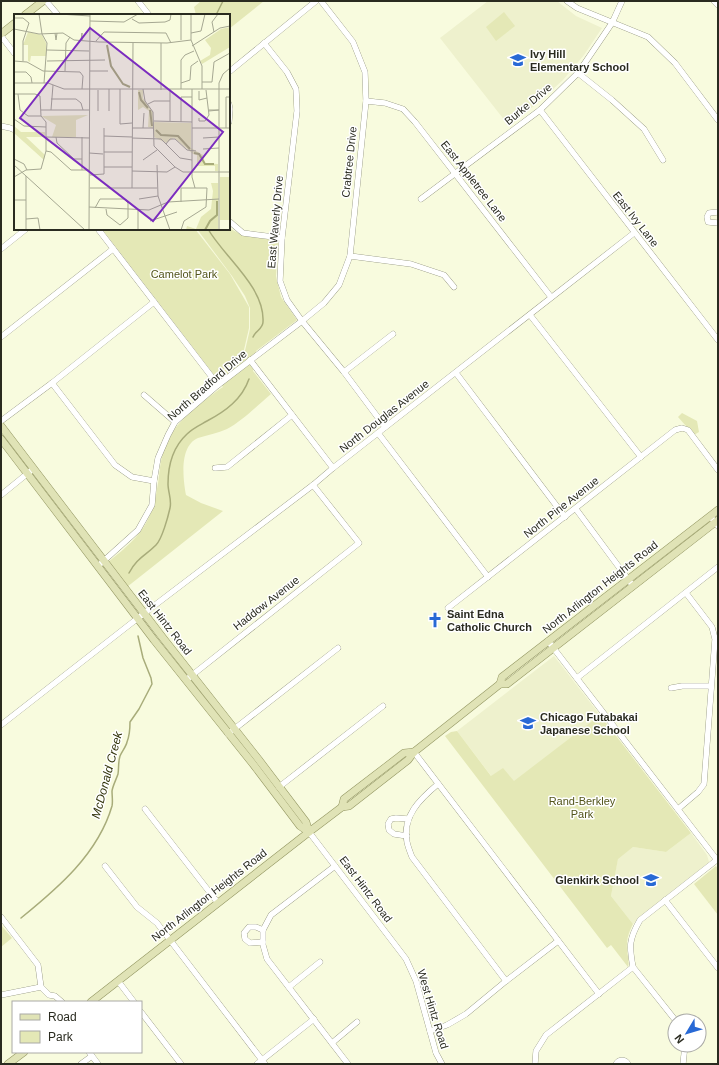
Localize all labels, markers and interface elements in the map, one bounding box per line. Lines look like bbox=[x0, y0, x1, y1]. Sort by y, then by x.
inset map bbox=[14, 14, 230, 230]
place label: Ivy Hill Elementary School bbox=[530, 48, 629, 73]
school or university icon: Ivy Hill Elementary School bbox=[509, 51, 527, 69]
street label: Burke Drive bbox=[502, 81, 554, 127]
street label: Crabtree Drive bbox=[339, 126, 359, 198]
street label: East Appletree Lane bbox=[439, 138, 509, 224]
street label: East Waverly Drive bbox=[265, 175, 285, 269]
street label: East Ivy Lane bbox=[611, 189, 661, 249]
park label: Camelot Park bbox=[151, 268, 218, 280]
street label: North Bradford Drive bbox=[165, 347, 249, 423]
street label: North Douglas Avenue bbox=[337, 377, 431, 455]
street label: North Pine Avenue bbox=[521, 474, 601, 540]
street label: North Arlington Heights Road bbox=[540, 538, 660, 636]
street label: Haddow Avenue bbox=[231, 574, 301, 632]
street label: East Hintz Road bbox=[136, 587, 194, 657]
place label: Saint Edna Catholic Church bbox=[447, 608, 532, 633]
church icon: Saint Edna Catholic Church bbox=[426, 611, 444, 629]
place label: Chicago Futabakai Japanese School bbox=[540, 711, 638, 736]
school or university icon: Chicago Futabakai Japanese School bbox=[519, 714, 537, 732]
water label: McDonald Creek bbox=[89, 729, 126, 820]
park label: Rand-Berkley Park bbox=[549, 795, 616, 820]
street label: North Arlington Heights Road bbox=[149, 846, 269, 944]
street label: East Hintz Road bbox=[337, 854, 395, 924]
school or university icon: Glenkirk School bbox=[642, 871, 660, 889]
place label: Glenkirk School bbox=[555, 874, 639, 886]
street label: West Hintz Road bbox=[415, 968, 451, 1050]
legend bbox=[12, 1001, 142, 1053]
text: Road bbox=[48, 1010, 77, 1024]
north arrow bbox=[667, 1013, 707, 1053]
text: Park bbox=[48, 1030, 74, 1044]
text: N bbox=[672, 1032, 686, 1046]

